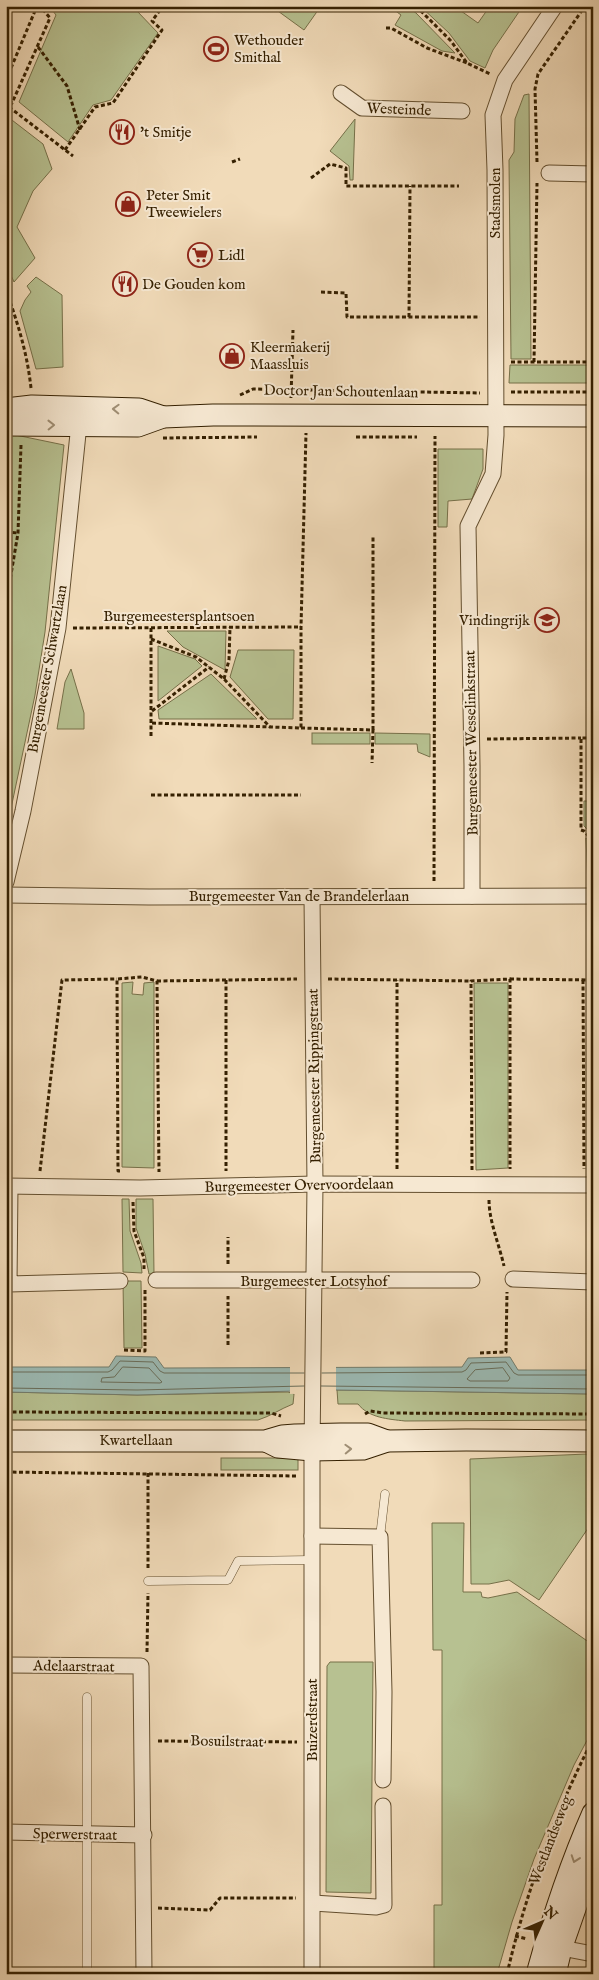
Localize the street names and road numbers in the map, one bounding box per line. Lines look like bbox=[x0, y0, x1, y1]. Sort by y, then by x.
street label: Westeinde bbox=[366, 99, 432, 120]
street label: Stadsmolen bbox=[486, 167, 505, 239]
street label: Doctor Jan Schoutenlaan bbox=[263, 381, 419, 402]
street label: Burgemeester Schwartzlaan bbox=[23, 583, 72, 755]
street label: Burgemeestersplantsoen bbox=[103, 607, 255, 626]
street label: Burgemeester Wesselinkstraat bbox=[460, 650, 483, 836]
street label: Burgemeester Van de Brandelerlaan bbox=[189, 887, 409, 906]
street label: Burgemeester Rippingstraat bbox=[303, 988, 326, 1164]
street label: Burgemeester Overvoordelaan bbox=[204, 1174, 394, 1197]
street label: Burgemeester Lotsyhof bbox=[240, 1272, 390, 1291]
street label: Kwartellaan bbox=[99, 1431, 173, 1450]
street label: Adelaarstraat bbox=[32, 1656, 115, 1677]
street label: Buizerdstraat bbox=[303, 1678, 322, 1762]
street label: Bosuilstraat bbox=[190, 1731, 264, 1752]
street label: Westlandseweg bbox=[525, 1792, 577, 1888]
street label: Sperwerstraat bbox=[33, 1824, 117, 1845]

